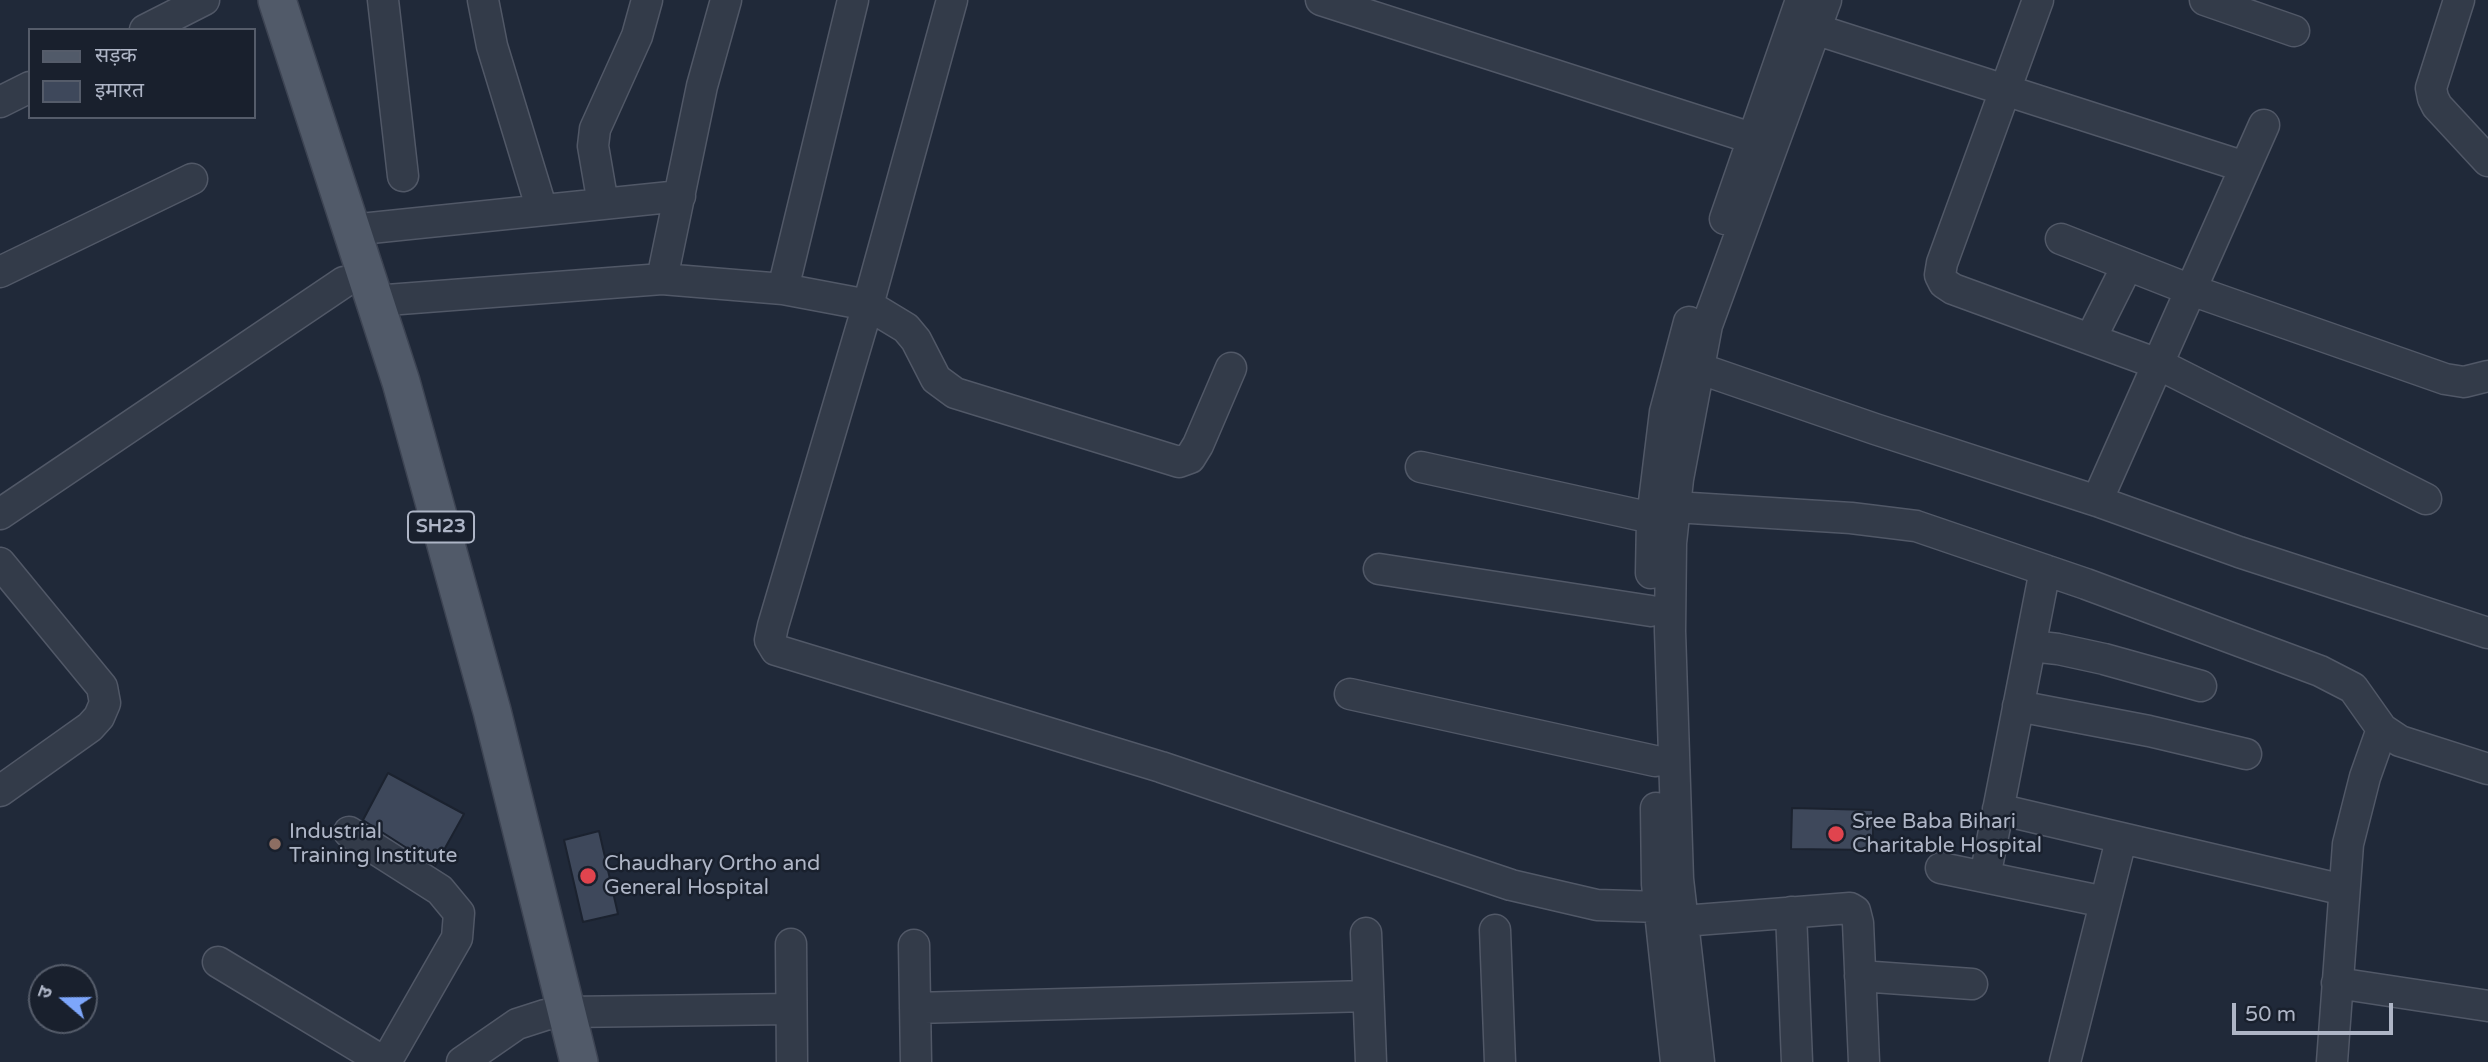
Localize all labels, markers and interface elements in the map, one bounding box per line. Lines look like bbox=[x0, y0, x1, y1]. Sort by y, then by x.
legend bbox=[28, 28, 256, 119]
text: सड़क bbox=[95, 43, 137, 68]
text: इमारत bbox=[95, 78, 144, 103]
road number: SH23 bbox=[408, 512, 474, 542]
place label: Sree Baba Bihari Charitable Hospital bbox=[1852, 809, 2042, 859]
place label: Industrial Training Institute bbox=[289, 819, 458, 869]
marker: Sree Baba Bihari Charitable Hospital bbox=[1826, 824, 1846, 844]
marker: Industrial Training Institute bbox=[267, 836, 283, 852]
place label: Chaudhary Ortho and General Hospital bbox=[604, 851, 820, 901]
marker: Chaudhary Ortho and General Hospital bbox=[578, 866, 598, 886]
north arrow bbox=[28, 964, 98, 1034]
text: उ bbox=[33, 984, 57, 1001]
scale bar bbox=[2236, 988, 2397, 1032]
text: 50 m bbox=[2245, 1002, 2296, 1027]

